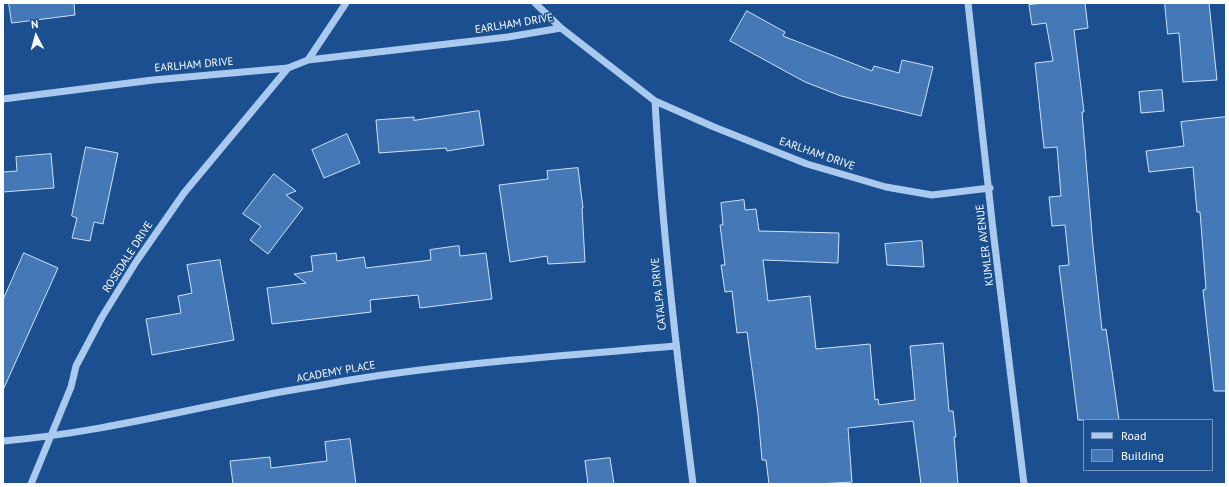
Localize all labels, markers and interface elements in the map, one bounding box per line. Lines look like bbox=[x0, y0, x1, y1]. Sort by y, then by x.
street label: EARLHAM DRIVE bbox=[474, 11, 554, 37]
north arrow bbox=[16, 16, 56, 56]
text: N bbox=[30, 17, 39, 31]
street label: EARLHAM DRIVE bbox=[154, 55, 234, 75]
street label: EARLHAM DRIVE bbox=[777, 135, 857, 173]
street label: KUMLER AVENUE bbox=[973, 203, 997, 287]
street label: ROSEDALE DRIVE bbox=[100, 219, 156, 295]
street label: CATALPA DRIVE bbox=[649, 257, 669, 331]
street label: ACADEMY PLACE bbox=[296, 359, 376, 385]
legend bbox=[1083, 419, 1213, 471]
text: Road bbox=[1121, 428, 1146, 443]
text: Building bbox=[1121, 448, 1164, 463]

